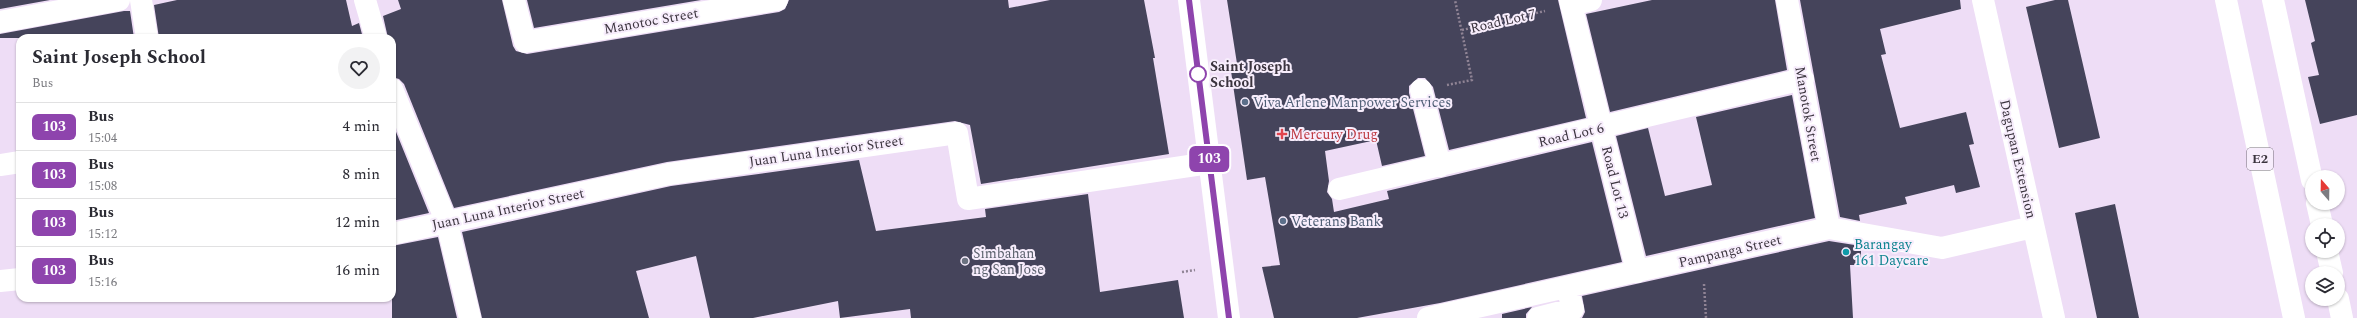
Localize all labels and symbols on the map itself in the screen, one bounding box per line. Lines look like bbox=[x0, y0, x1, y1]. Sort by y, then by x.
street label: Manotoc Street bbox=[602, 2, 700, 40]
street label: Road Lot 7 bbox=[1468, 3, 1538, 39]
place label: Saint Joseph School bbox=[1210, 56, 1291, 93]
marker: Saint Joseph School bbox=[1189, 65, 1207, 83]
street label: Manotok Street bbox=[1789, 65, 1827, 163]
place label: Viva Arlene Manpower Services bbox=[1253, 92, 1451, 113]
marker: Viva Arlene Manpower Services bbox=[1240, 97, 1250, 107]
street label: Dagupan Extension bbox=[1994, 97, 2042, 221]
street label: Road Lot 6 bbox=[1536, 117, 1606, 153]
place label: Mercury Drug bbox=[1290, 124, 1378, 145]
marker: Mercury Drug bbox=[1277, 129, 1287, 139]
street label: Juan Luna Interior Street bbox=[748, 130, 904, 172]
street label: Road Lot 13 bbox=[1596, 144, 1634, 220]
line badge: 103 bbox=[1186, 146, 1232, 172]
road number: E2 bbox=[2247, 148, 2273, 170]
north arrow bbox=[2305, 170, 2345, 210]
street label: Juan Luna Interior Street bbox=[430, 183, 586, 235]
place label: Veterans Bank bbox=[1291, 211, 1382, 232]
marker: Veterans Bank bbox=[1278, 216, 1288, 226]
street label: Pampanga Street bbox=[1676, 229, 1784, 273]
place label: Barangay 161 Daycare bbox=[1854, 234, 1929, 271]
place label: Simbahan ng San Jose bbox=[973, 243, 1044, 280]
marker: Barangay 161 Daycare bbox=[1841, 247, 1851, 257]
marker: Simbahan ng San Jose bbox=[960, 256, 970, 266]

